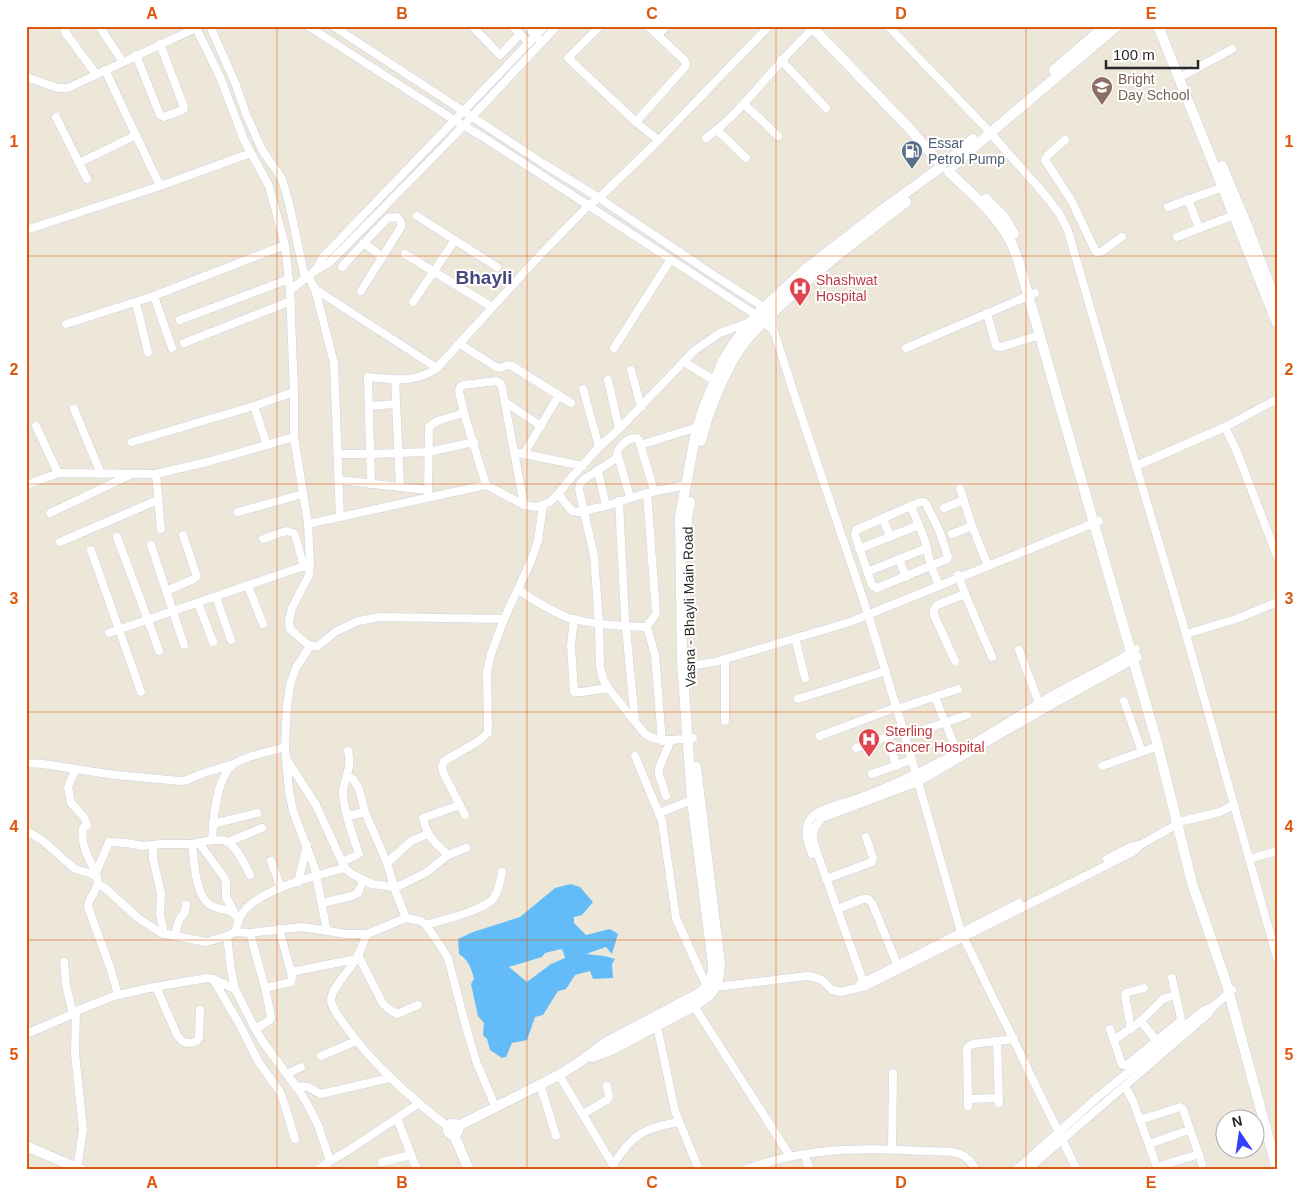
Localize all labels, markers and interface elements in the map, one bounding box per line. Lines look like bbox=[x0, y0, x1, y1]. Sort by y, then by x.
text: A bbox=[146, 5, 158, 22]
text: B bbox=[396, 5, 408, 22]
text: C bbox=[646, 5, 658, 22]
text: D bbox=[895, 5, 907, 22]
text: E bbox=[1146, 5, 1157, 22]
scale bar bbox=[1106, 38, 1198, 70]
text: 100 m bbox=[1113, 46, 1155, 63]
place label: Bright Day School bbox=[1118, 71, 1190, 103]
school or university icon: Bright Day School bbox=[1090, 75, 1114, 106]
text: 1 bbox=[10, 133, 19, 150]
text: 1 bbox=[1285, 133, 1294, 150]
place label: Essar Petrol Pump bbox=[928, 135, 1005, 167]
fuel station icon: Essar Petrol Pump bbox=[900, 139, 924, 170]
district label: Bhayli bbox=[455, 267, 513, 288]
place label: Shashwat Hospital bbox=[816, 272, 878, 304]
hospital icon: Shashwat Hospital bbox=[788, 276, 812, 307]
text: 2 bbox=[10, 361, 19, 378]
text: 2 bbox=[1285, 361, 1294, 378]
street label: Vasna - Bhayli Main Road bbox=[680, 526, 698, 688]
text: 3 bbox=[10, 590, 19, 607]
text: 3 bbox=[1285, 590, 1294, 607]
place label: Sterling Cancer Hospital bbox=[885, 723, 985, 755]
hospital icon: Sterling Cancer Hospital bbox=[857, 727, 881, 758]
text: 4 bbox=[10, 818, 19, 835]
text: 4 bbox=[1285, 818, 1294, 835]
text: 5 bbox=[10, 1046, 19, 1063]
text: 5 bbox=[1285, 1046, 1294, 1063]
north arrow bbox=[1216, 1108, 1266, 1158]
text: N bbox=[1230, 1112, 1244, 1130]
text: A bbox=[146, 1174, 158, 1191]
text: B bbox=[396, 1174, 408, 1191]
text: C bbox=[646, 1174, 658, 1191]
text: D bbox=[895, 1174, 907, 1191]
text: E bbox=[1146, 1174, 1157, 1191]

